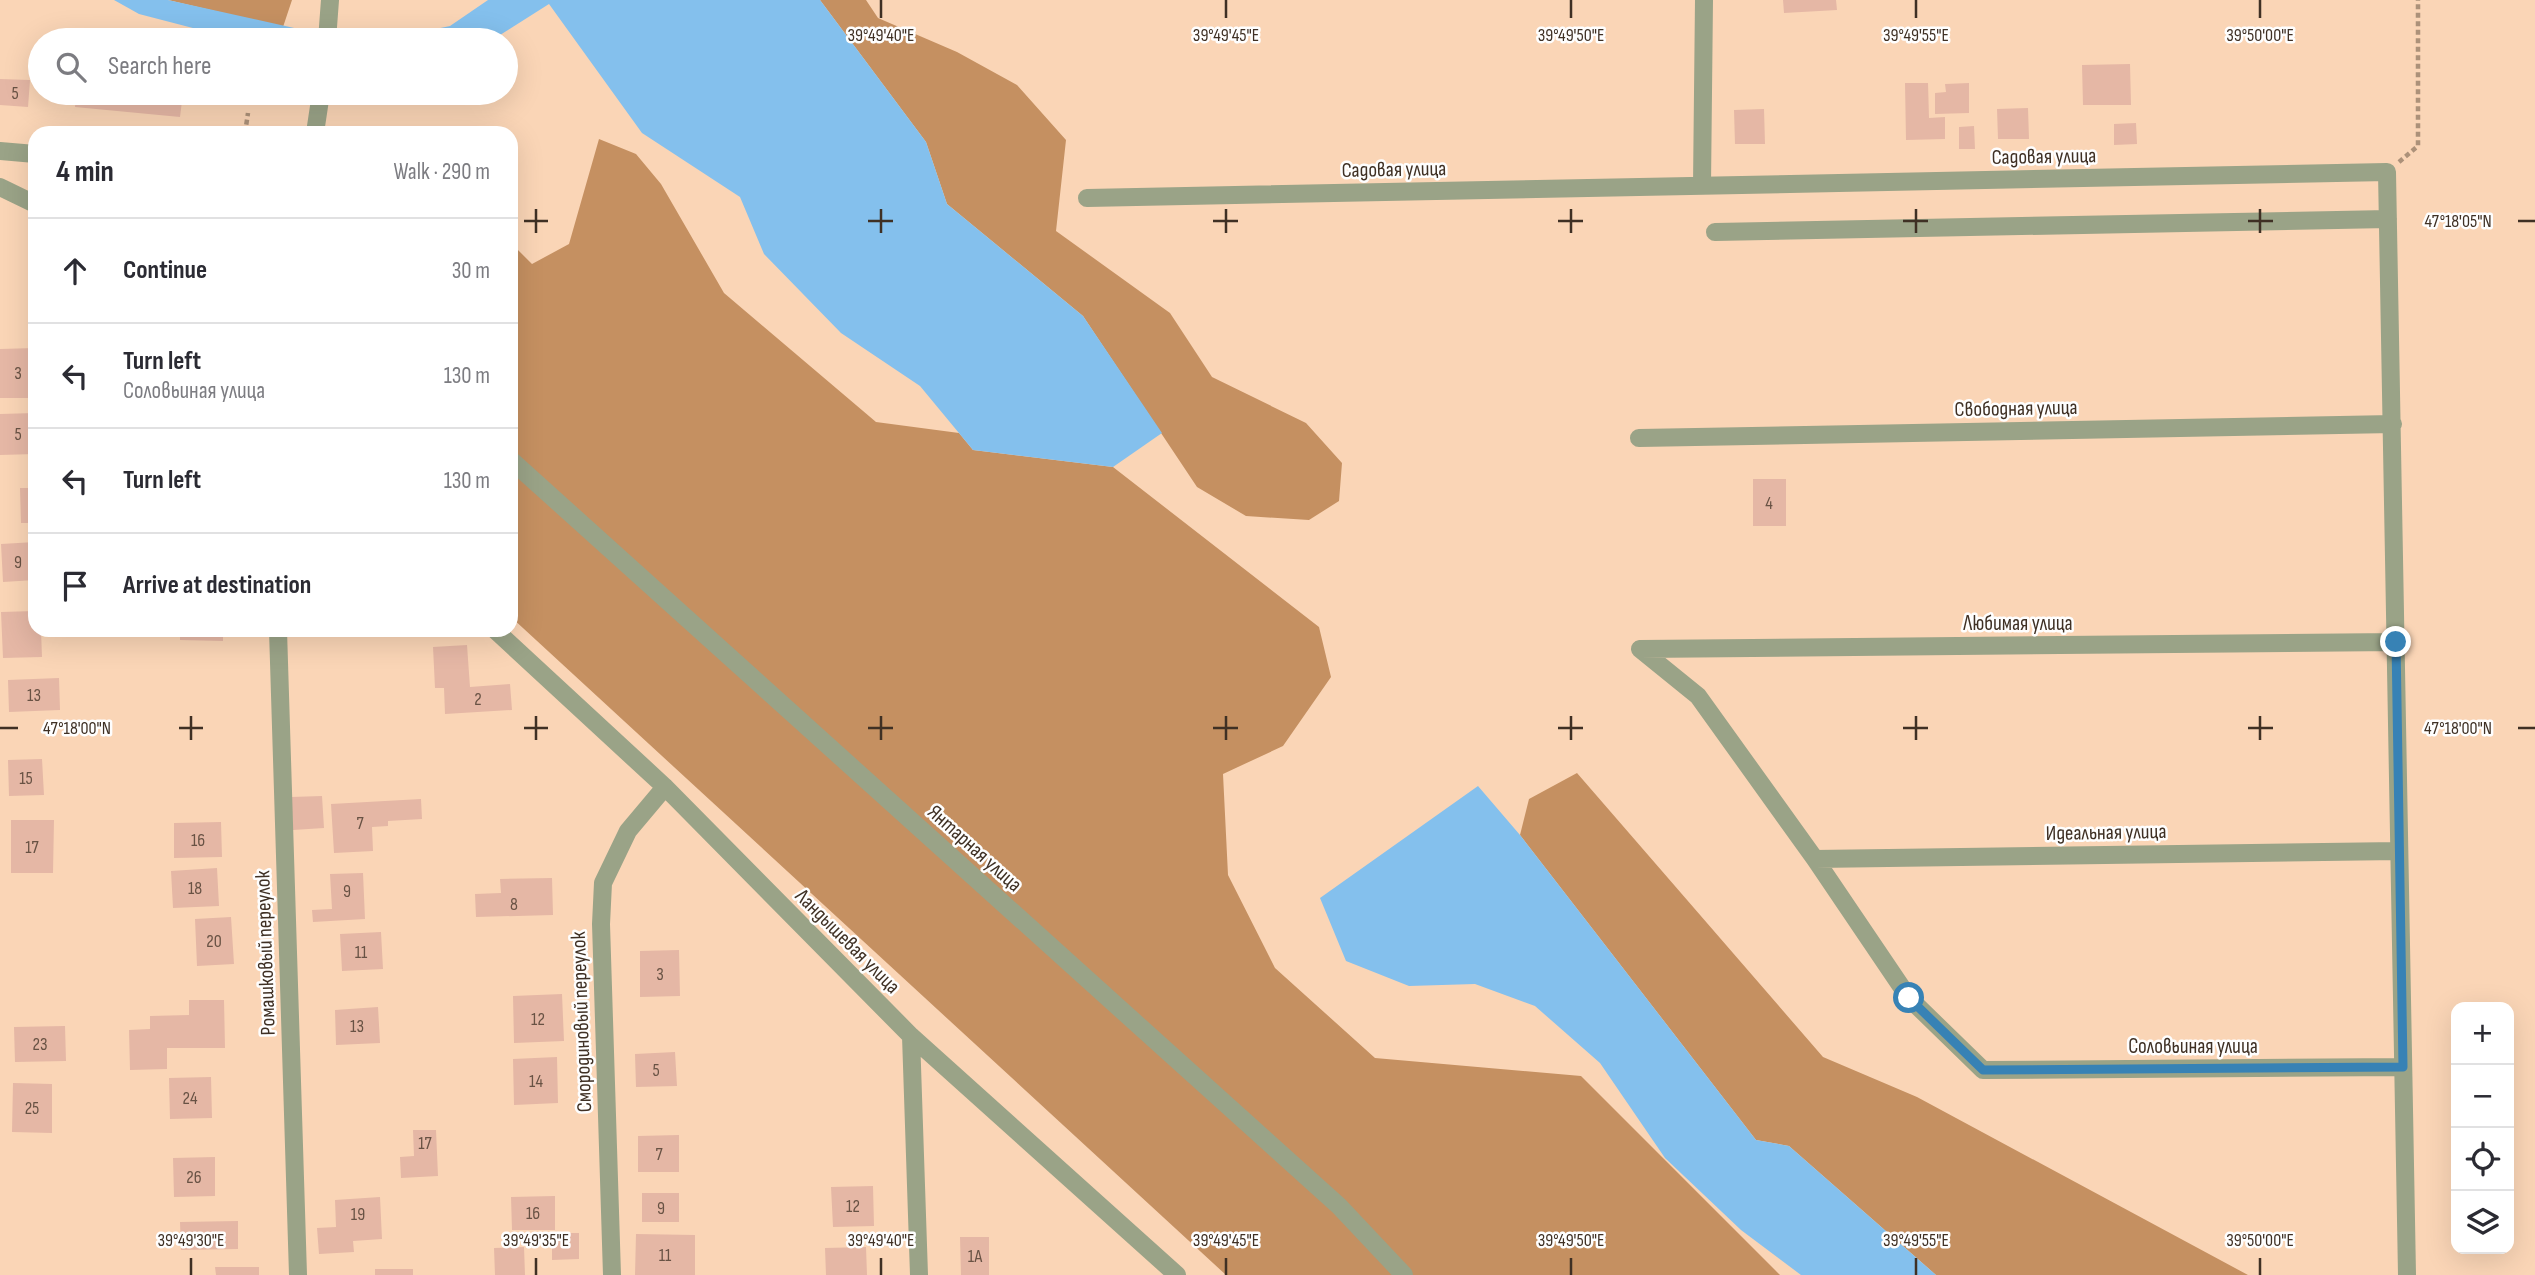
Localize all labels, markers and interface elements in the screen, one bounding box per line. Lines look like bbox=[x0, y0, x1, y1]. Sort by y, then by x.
text: 39°49'40"E bbox=[847, 25, 915, 46]
text: 39°49'45"E bbox=[1193, 25, 1259, 46]
text: 39°49'50"E bbox=[1538, 25, 1604, 46]
text: 39°49'55"E bbox=[1883, 25, 1949, 46]
text: 39°50'00"E bbox=[2226, 25, 2294, 46]
search box bbox=[28, 28, 518, 105]
icon: search bbox=[52, 48, 90, 86]
text: Search here bbox=[108, 51, 211, 82]
house number: 5 bbox=[11, 83, 19, 104]
street label: Садовая улица bbox=[1991, 143, 2097, 170]
text: 4 min bbox=[56, 154, 114, 190]
street label: Садовая улица bbox=[1341, 156, 1447, 183]
text: Walk · 290 m bbox=[393, 158, 490, 186]
text: 47°18'05"N bbox=[2424, 211, 2492, 232]
icon: ahead bbox=[56, 252, 94, 290]
text: Continue bbox=[123, 255, 207, 286]
text: 30 m bbox=[452, 257, 490, 285]
text: Turn left bbox=[123, 346, 201, 377]
icon: left bbox=[56, 357, 94, 395]
text: 130 m bbox=[444, 362, 490, 390]
house number: 3 bbox=[14, 363, 22, 384]
text: Соловьиная улица bbox=[123, 377, 265, 405]
street label: Свободная улица bbox=[1954, 395, 2078, 422]
house number: 5 bbox=[14, 424, 22, 445]
icon: left bbox=[56, 462, 94, 500]
text: Turn left bbox=[123, 465, 201, 496]
text: 130 m bbox=[444, 467, 490, 495]
house number: 4 bbox=[1765, 493, 1773, 514]
house number: 9 bbox=[14, 552, 22, 573]
icon: arrive bbox=[56, 567, 94, 605]
text: Arrive at destination bbox=[123, 570, 311, 601]
street label: Любимая улица bbox=[1962, 611, 2073, 636]
route end bbox=[2380, 626, 2411, 657]
house number: 13 bbox=[27, 685, 41, 706]
house number: 2 bbox=[474, 689, 482, 710]
text: 47°18'00"N bbox=[43, 718, 111, 739]
text: 47°18'00"N bbox=[2424, 718, 2492, 739]
house number: 15 bbox=[19, 768, 33, 789]
street label: Янтарная улица bbox=[922, 800, 1027, 897]
house number: 7 bbox=[356, 813, 364, 834]
street label: Идеальная улица bbox=[2045, 819, 2167, 846]
house number: 16 bbox=[191, 830, 205, 851]
house number: 17 bbox=[25, 837, 40, 858]
street label: Ромашковый переулок bbox=[250, 870, 281, 1036]
house number: 18 bbox=[188, 878, 202, 899]
house number: 9 bbox=[343, 881, 351, 902]
street label: Ландышевая улица bbox=[789, 883, 905, 999]
house number: 8 bbox=[510, 894, 518, 915]
house number: 20 bbox=[206, 931, 222, 952]
street label: Смородиновый переулок bbox=[566, 931, 597, 1113]
house number: 11 bbox=[355, 942, 368, 963]
house number: 3 bbox=[656, 964, 664, 985]
route start bbox=[1893, 982, 1924, 1013]
map controls bbox=[2451, 1002, 2514, 1254]
button: + bbox=[2451, 1002, 2514, 1065]
house number: 12 bbox=[531, 1009, 545, 1030]
house number: 13 bbox=[350, 1016, 364, 1037]
house number: 23 bbox=[33, 1034, 48, 1055]
street label: Соловьиная улица bbox=[2128, 1034, 2258, 1059]
house number: 5 bbox=[652, 1060, 660, 1081]
button: − bbox=[2451, 1065, 2514, 1128]
house number: 14 bbox=[529, 1071, 543, 1092]
house number: 24 bbox=[183, 1088, 198, 1109]
house number: 25 bbox=[25, 1098, 39, 1119]
button: locate bbox=[2451, 1128, 2514, 1191]
house number: 17 bbox=[418, 1133, 433, 1154]
house number: 7 bbox=[655, 1144, 663, 1165]
house number: 26 bbox=[186, 1167, 202, 1188]
button: layers bbox=[2451, 1191, 2514, 1254]
house number: 12 bbox=[846, 1196, 860, 1217]
house number: 9 bbox=[657, 1198, 665, 1219]
house number: 16 bbox=[526, 1203, 540, 1224]
house number: 19 bbox=[351, 1204, 365, 1225]
text: 39°49'30"E bbox=[157, 1230, 225, 1251]
text: 39°49'35"E bbox=[503, 1230, 569, 1251]
text: 39°49'40"E bbox=[847, 1230, 915, 1251]
text: 39°49'45"E bbox=[1193, 1230, 1259, 1251]
text: 39°49'50"E bbox=[1538, 1230, 1604, 1251]
text: 39°49'55"E bbox=[1883, 1230, 1949, 1251]
text: 39°50'00"E bbox=[2226, 1230, 2294, 1251]
house number: 11 bbox=[659, 1245, 672, 1266]
house number: 1А bbox=[968, 1246, 982, 1267]

